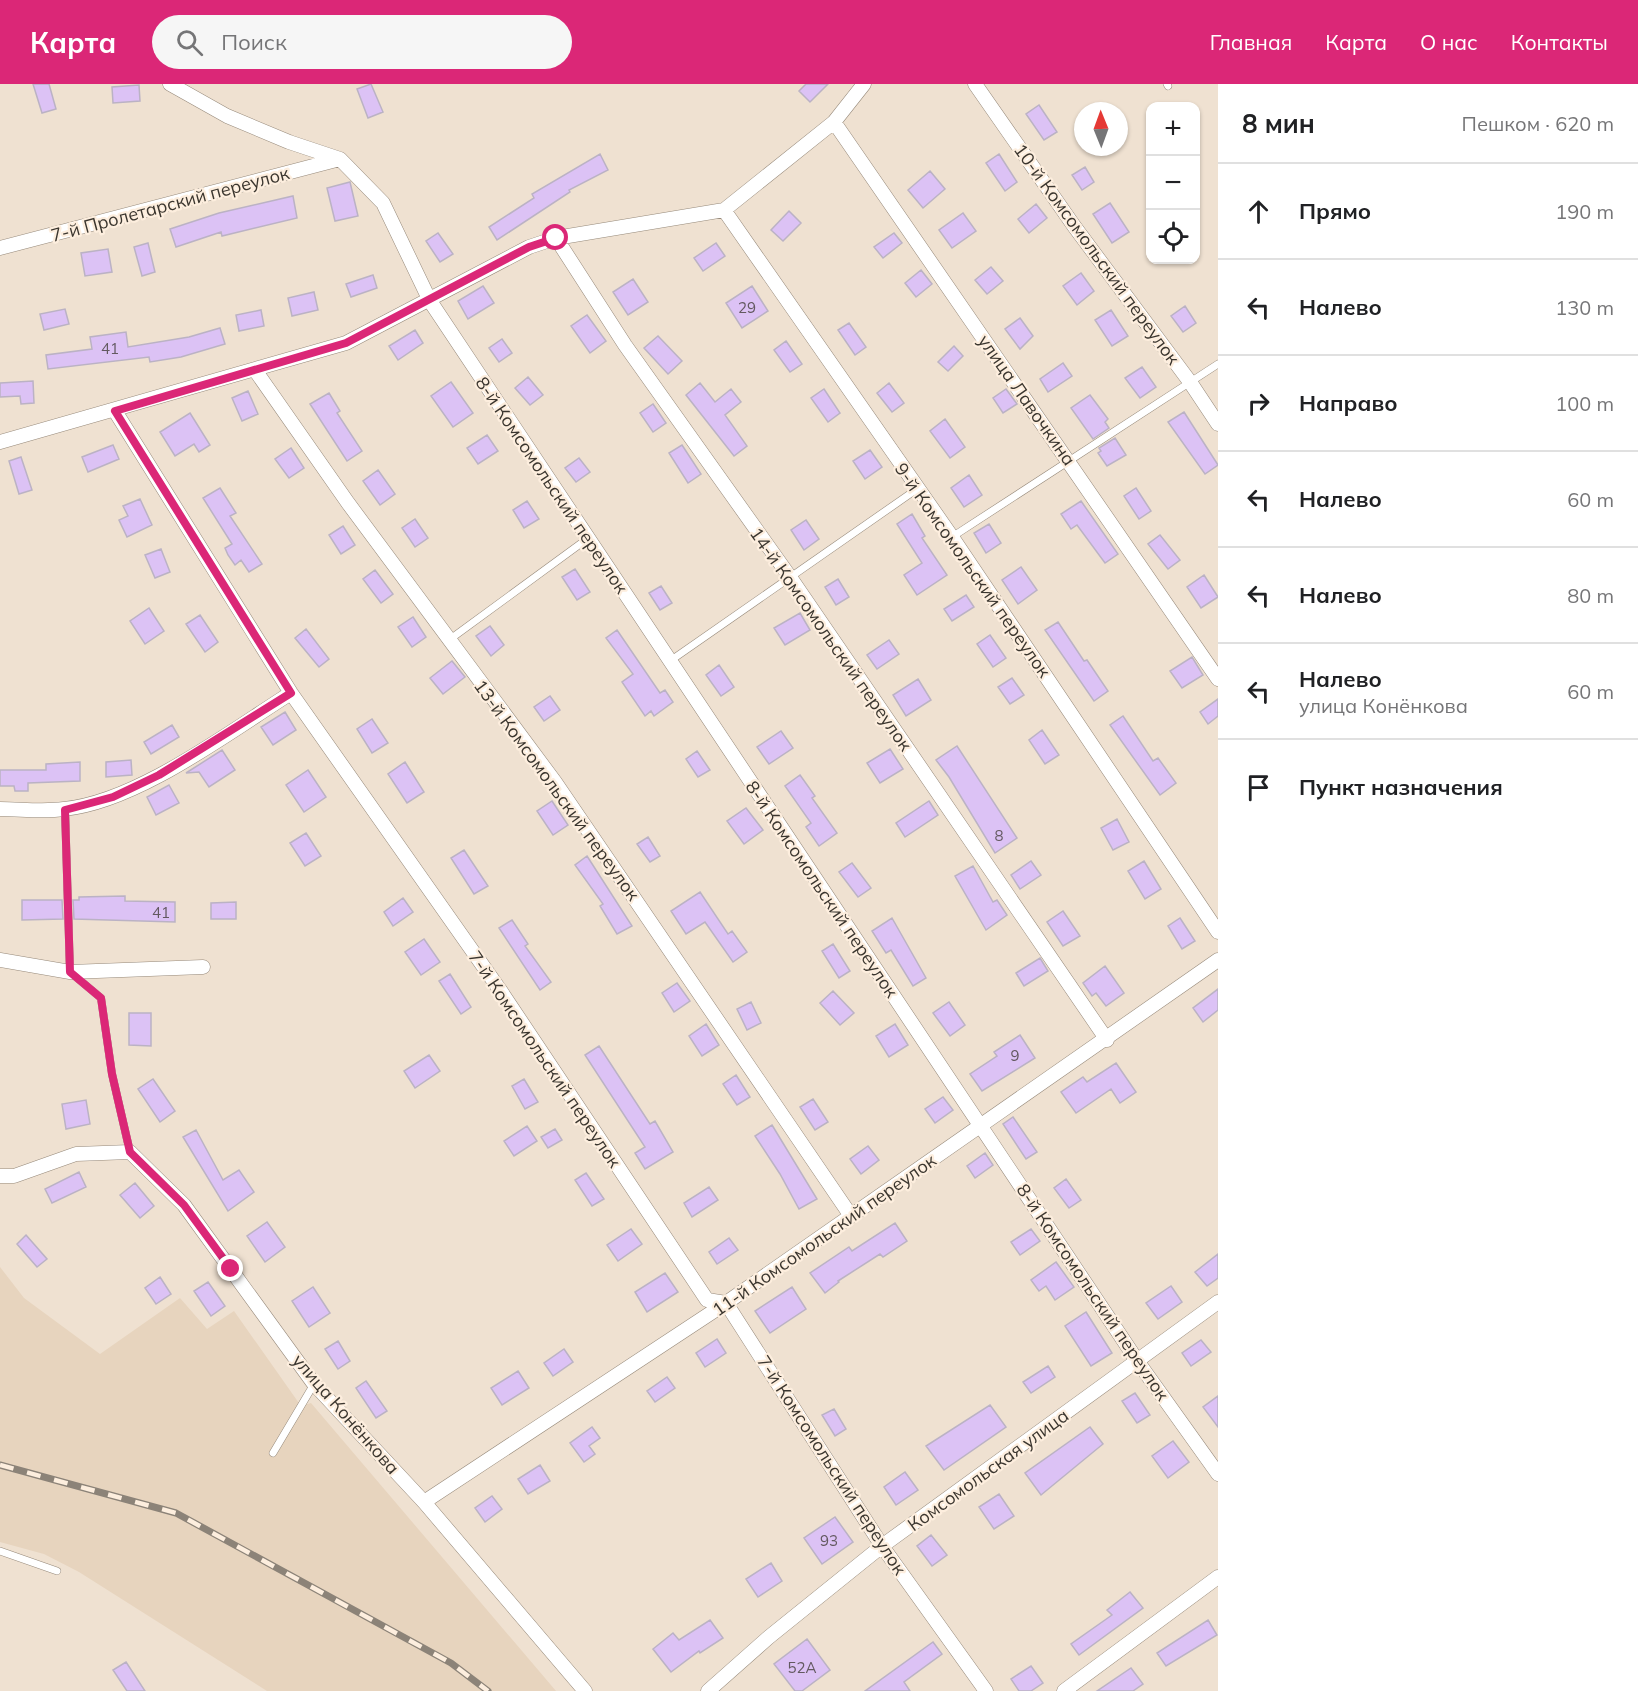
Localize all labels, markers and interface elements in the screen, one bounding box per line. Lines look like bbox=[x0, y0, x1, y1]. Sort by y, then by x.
search box bbox=[152, 15, 572, 69]
text: Карта bbox=[30, 25, 116, 60]
icon: search bbox=[173, 26, 206, 59]
text: Поиск bbox=[221, 28, 287, 56]
text: Главная bbox=[1210, 29, 1292, 55]
text: Карта bbox=[1325, 29, 1387, 55]
text: О нас bbox=[1420, 29, 1478, 55]
text: Контакты bbox=[1511, 29, 1608, 55]
north arrow bbox=[1074, 102, 1128, 156]
map controls bbox=[1146, 102, 1200, 264]
button: + bbox=[1146, 102, 1200, 156]
text: 8 мин bbox=[1242, 107, 1315, 140]
text: Пешком · 620 m bbox=[1462, 111, 1614, 136]
street label: 10-й Комсомольский переулок bbox=[1009, 139, 1185, 369]
button: − bbox=[1146, 156, 1200, 210]
street label: 7-й Пролетарский переулок bbox=[48, 161, 292, 247]
icon: ahead bbox=[1242, 195, 1275, 228]
text: Прямо bbox=[1299, 197, 1371, 225]
text: 190 m bbox=[1555, 199, 1614, 224]
button: locate bbox=[1146, 210, 1200, 264]
route start bbox=[542, 224, 568, 250]
icon: left bbox=[1242, 291, 1275, 324]
text: Налево bbox=[1299, 293, 1382, 321]
text: 130 m bbox=[1555, 295, 1614, 320]
house number: 29 bbox=[738, 298, 756, 317]
street label: улица Лавочкина bbox=[973, 330, 1081, 470]
house number: 41 bbox=[101, 339, 119, 358]
street label: 8-й Комсомольский переулок bbox=[471, 372, 634, 598]
icon: right bbox=[1242, 387, 1275, 420]
text: Направо bbox=[1299, 389, 1397, 417]
text: 100 m bbox=[1555, 391, 1614, 416]
street label: 9-й Комсомольский переулок bbox=[890, 458, 1056, 682]
icon: left bbox=[1242, 483, 1275, 516]
text: Налево bbox=[1299, 485, 1382, 513]
text: 60 m bbox=[1567, 487, 1614, 512]
street label: 14-й Комсомольский переулок bbox=[745, 523, 917, 755]
icon: left bbox=[1242, 579, 1275, 612]
text: Налево bbox=[1299, 581, 1382, 609]
text: 80 m bbox=[1567, 583, 1614, 608]
text: Налево bbox=[1299, 665, 1382, 693]
street label: 13-й Комсомольский переулок bbox=[469, 675, 645, 905]
icon: left bbox=[1242, 675, 1275, 708]
text: 60 m bbox=[1567, 679, 1614, 704]
text: улица Конёнкова bbox=[1299, 693, 1468, 718]
icon: arrive bbox=[1242, 771, 1275, 804]
text: Пункт назначения bbox=[1299, 773, 1503, 801]
street label: 8-й Комсомольский переулок bbox=[741, 776, 904, 1002]
house number: 8 bbox=[994, 826, 1004, 845]
house number: 41 bbox=[152, 903, 170, 922]
street label: 7-й Комсомольский переулок bbox=[464, 946, 627, 1172]
house number: 9 bbox=[1010, 1046, 1020, 1065]
street label: 11-й Комсомольский переулок bbox=[708, 1149, 940, 1321]
street label: 8-й Комсомольский переулок bbox=[1012, 1179, 1175, 1405]
route end bbox=[217, 1255, 243, 1281]
street label: улица Конёнкова bbox=[287, 1349, 405, 1479]
street label: 7-й Комсомольский переулок bbox=[752, 1351, 912, 1579]
street label: Комсомольская улица bbox=[903, 1404, 1073, 1536]
house number: 93 bbox=[820, 1531, 838, 1550]
house number: 52А bbox=[787, 1658, 817, 1677]

